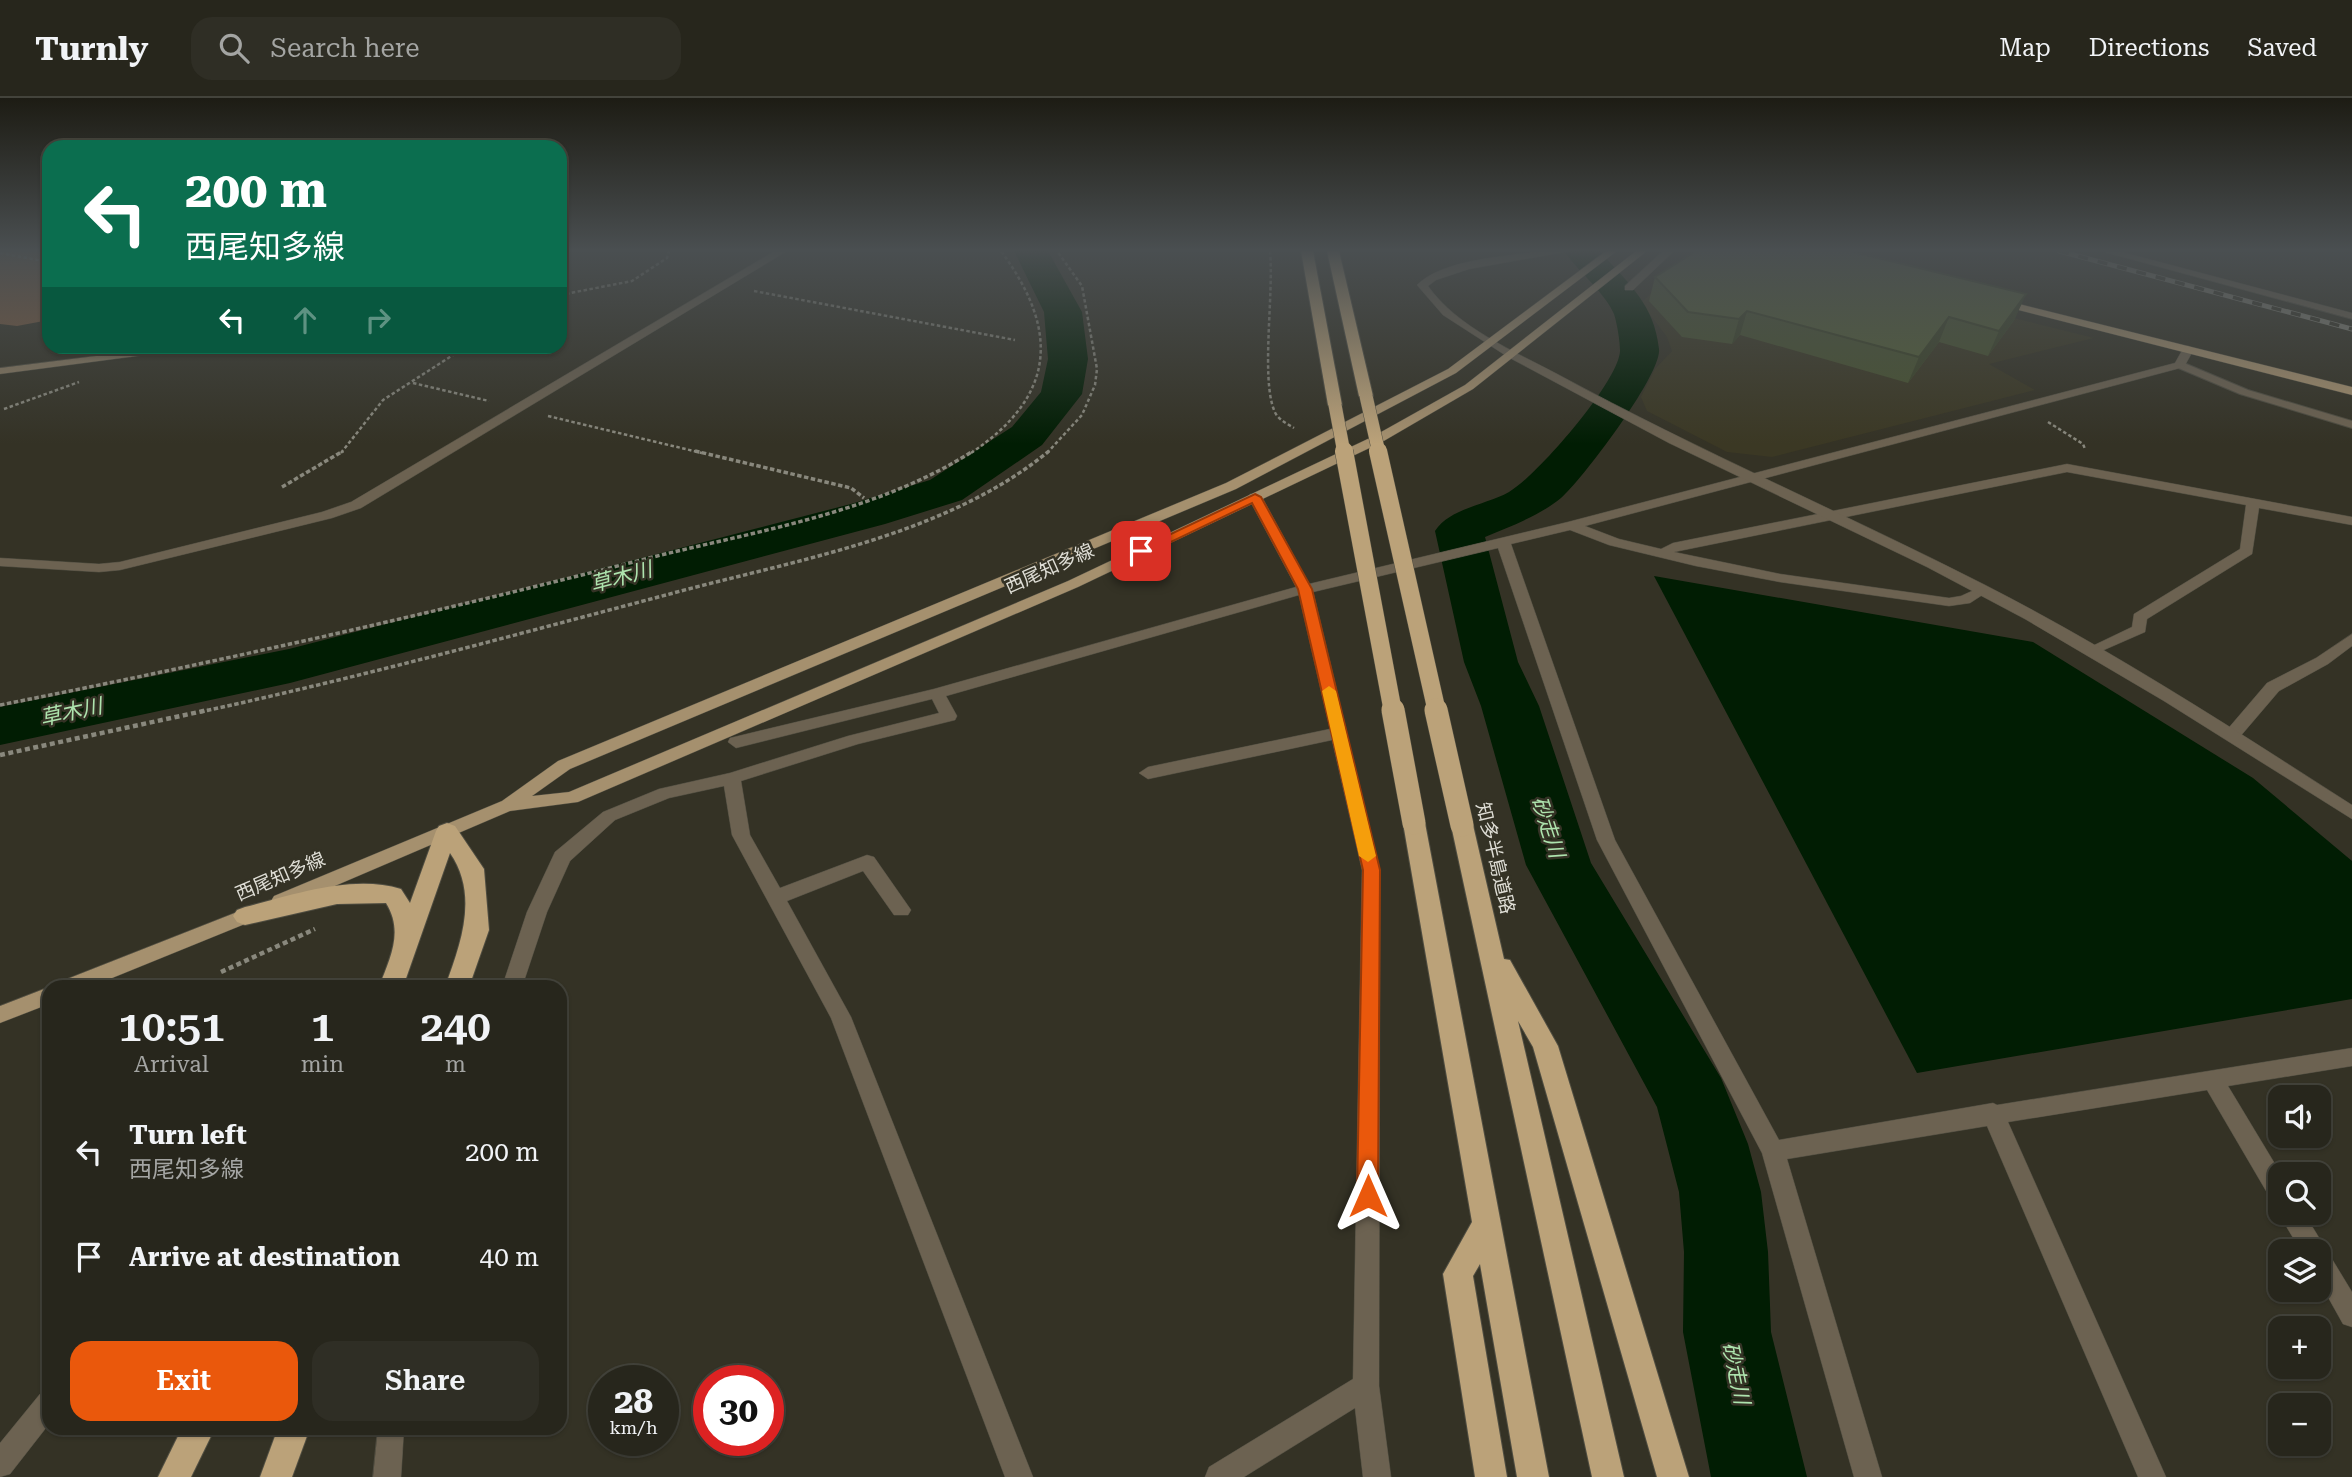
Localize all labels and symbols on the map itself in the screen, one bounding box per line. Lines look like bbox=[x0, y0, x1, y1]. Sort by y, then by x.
pin bbox=[1111, 521, 1171, 581]
street label: 西尾知多線 bbox=[1001, 539, 1097, 598]
water label: 草木川 bbox=[587, 557, 656, 597]
water label: 草木川 bbox=[38, 693, 106, 730]
water label: 砂走川 bbox=[1527, 793, 1570, 863]
street label: 知多半島道路 bbox=[1471, 800, 1520, 916]
street label: 西尾知多線 bbox=[232, 847, 328, 906]
position arrow bbox=[1331, 1159, 1405, 1233]
water label: 砂走川 bbox=[1718, 1340, 1755, 1408]
speed limit sign: 30 bbox=[693, 1365, 784, 1456]

